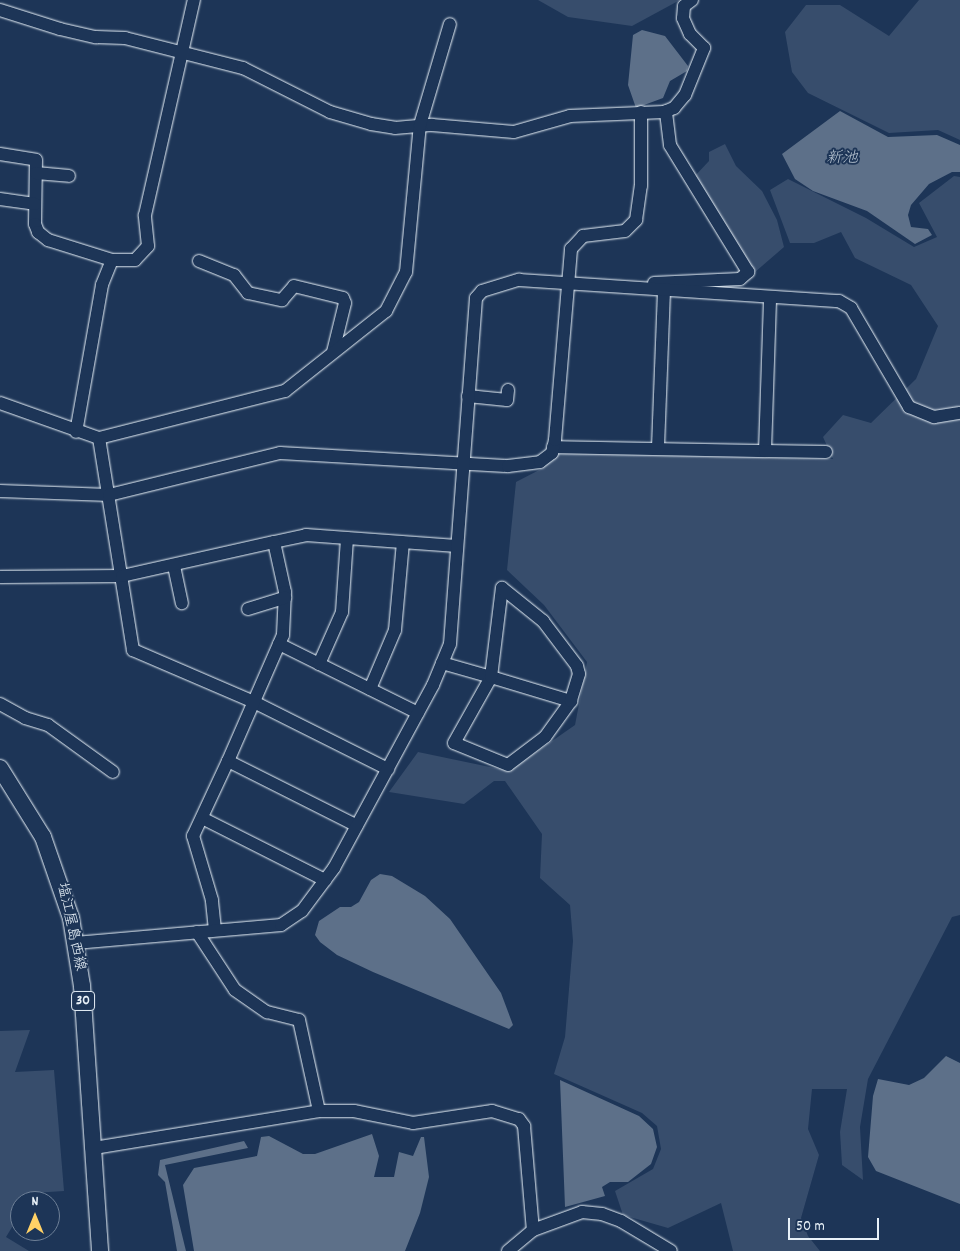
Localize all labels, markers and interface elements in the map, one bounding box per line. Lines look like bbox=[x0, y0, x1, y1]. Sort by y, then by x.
water label: 新池 bbox=[826, 149, 858, 169]
street label: 塩江屋島西線 bbox=[52, 881, 88, 973]
road number: 30 bbox=[70, 989, 96, 1012]
north arrow bbox=[10, 1191, 60, 1241]
text: N bbox=[32, 1192, 38, 1212]
scale bar bbox=[790, 1208, 881, 1240]
text: 50 m bbox=[796, 1216, 825, 1238]

